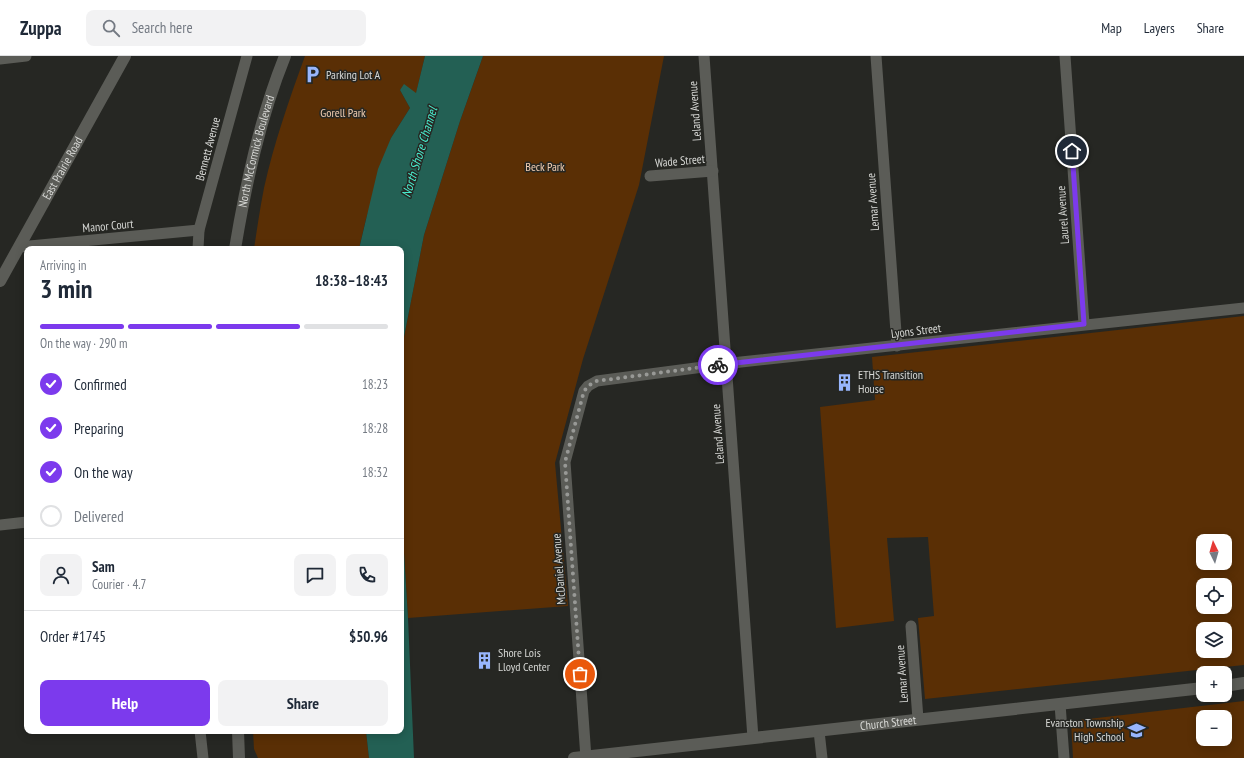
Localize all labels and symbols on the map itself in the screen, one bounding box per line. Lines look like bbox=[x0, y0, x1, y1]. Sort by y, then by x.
parking icon: Parking Lot A bbox=[303, 65, 323, 85]
place label: Parking Lot A bbox=[326, 67, 381, 82]
street label: Leland Avenue bbox=[685, 81, 704, 142]
street label: North McCormick Boulevard bbox=[235, 93, 277, 209]
water label: North Shore Channel bbox=[398, 103, 442, 199]
park label: Gorell Park bbox=[320, 105, 366, 120]
street label: Bennett Avenue bbox=[192, 115, 223, 182]
street label: East Prairie Road bbox=[39, 134, 86, 202]
pin bbox=[1055, 134, 1089, 168]
street label: Wade Street bbox=[654, 151, 706, 170]
park label: Beck Park bbox=[525, 159, 565, 174]
street label: Lemar Avenue bbox=[863, 173, 882, 231]
street label: Laurel Avenue bbox=[1053, 185, 1072, 245]
street label: Manor Court bbox=[82, 216, 135, 235]
street label: Lyons Street bbox=[890, 320, 943, 341]
courier bbox=[698, 345, 738, 385]
place label: ETHS Transition House bbox=[858, 367, 923, 396]
building icon: ETHS Transition House bbox=[835, 372, 855, 392]
street label: Leland Avenue bbox=[708, 404, 727, 465]
street label: McDaniel Avenue bbox=[549, 533, 568, 605]
north arrow bbox=[1196, 534, 1232, 570]
place label: Shore Lois Lloyd Center bbox=[498, 645, 551, 674]
street label: Lemar Avenue bbox=[892, 645, 911, 703]
building icon: Shore Lois Lloyd Center bbox=[475, 650, 495, 670]
pin bbox=[563, 657, 597, 691]
street label: Church Street bbox=[859, 712, 918, 733]
place label: Evanston Township High School bbox=[1045, 715, 1124, 744]
school or university icon: Evanston Township High School bbox=[1127, 720, 1147, 740]

